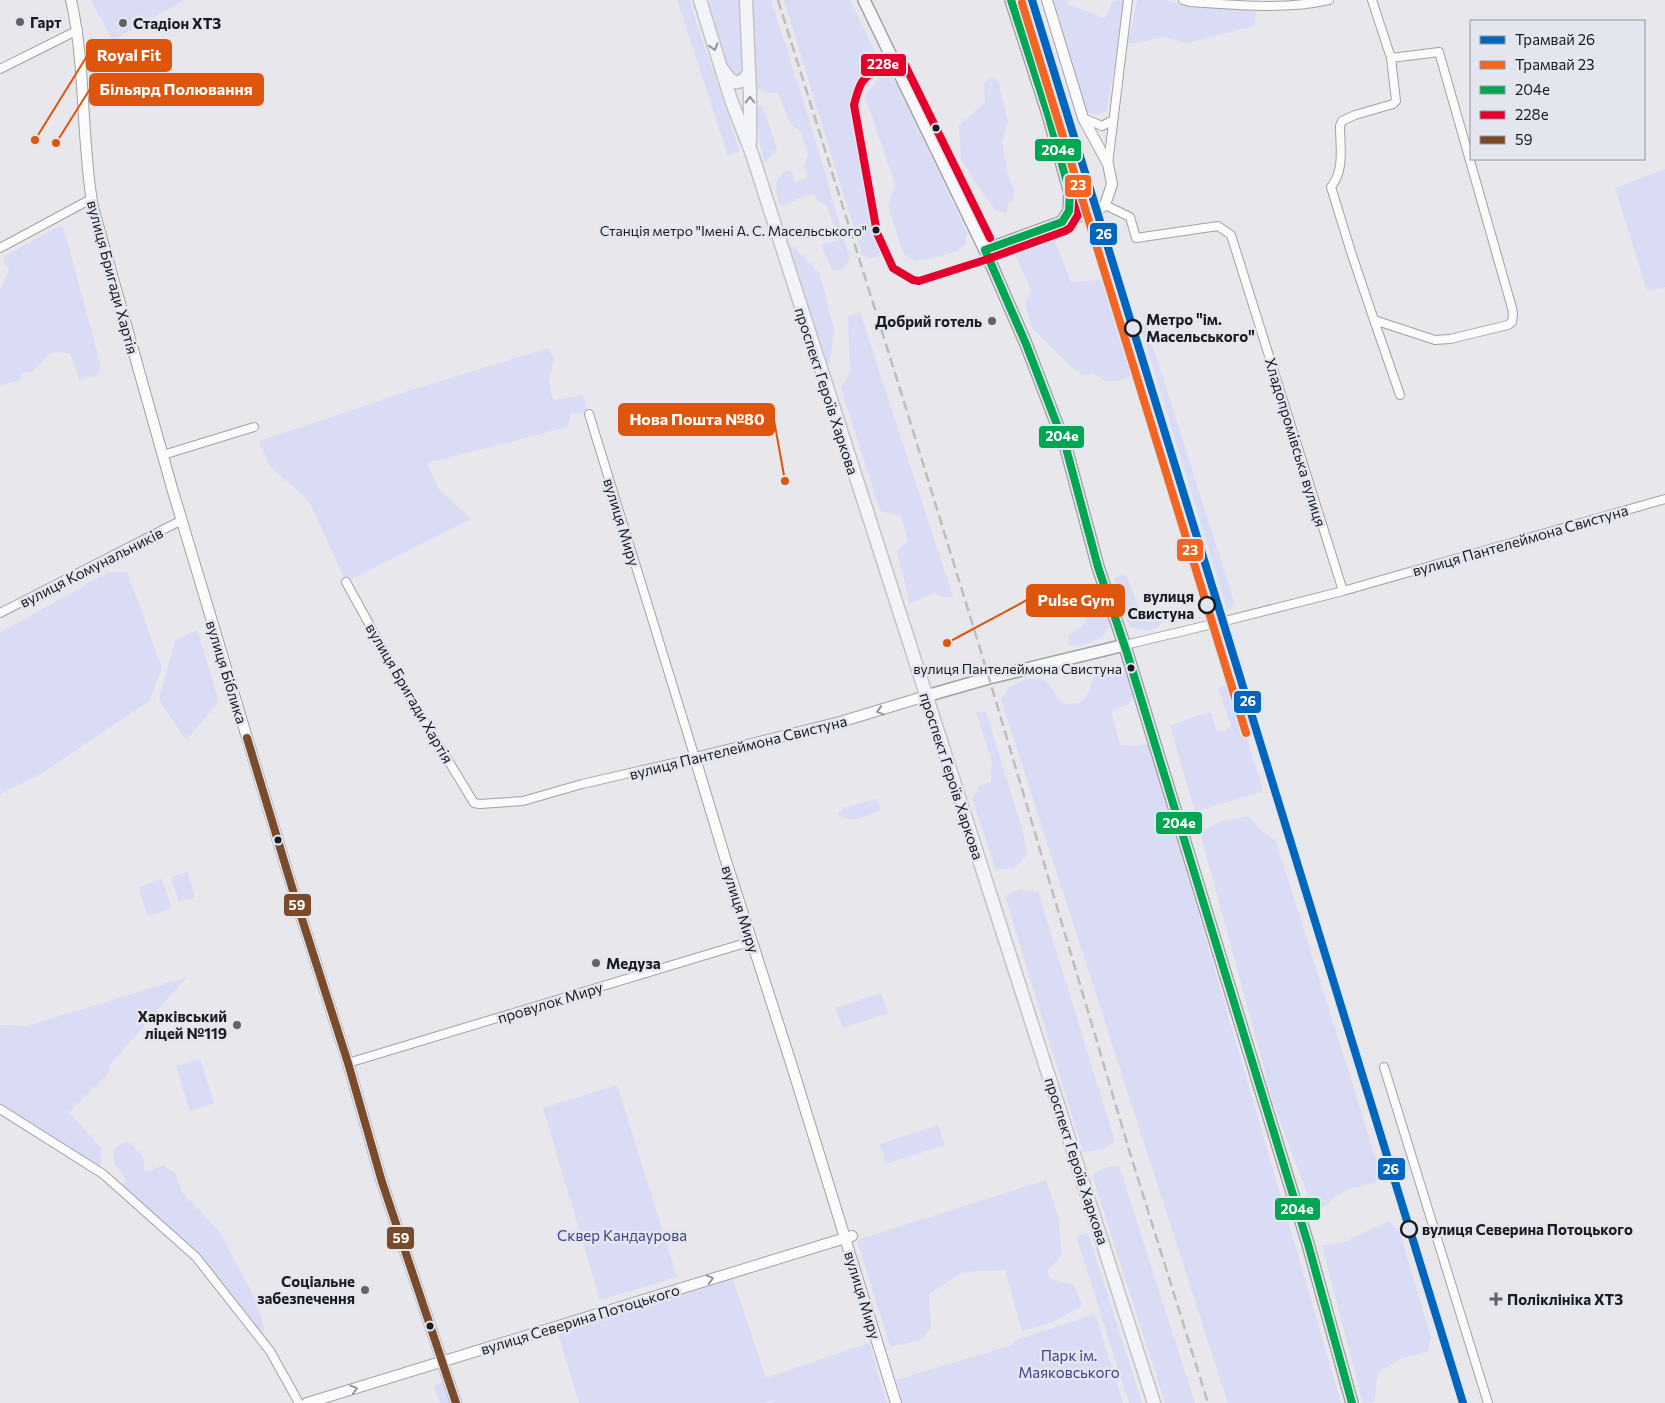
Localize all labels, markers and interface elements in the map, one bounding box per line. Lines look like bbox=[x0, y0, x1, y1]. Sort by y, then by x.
place label: Гарт bbox=[30, 13, 61, 31]
place label: Стадіон ХТЗ bbox=[133, 14, 221, 32]
marker: Гарт bbox=[14, 16, 26, 28]
marker: Стадіон ХТЗ bbox=[117, 17, 129, 29]
legend bbox=[1470, 20, 1645, 160]
text: Трамвай 26 bbox=[1515, 30, 1595, 48]
callout: Royal Fit bbox=[87, 40, 171, 71]
one-way arrow bbox=[708, 42, 718, 50]
text: Royal Fit bbox=[97, 45, 162, 64]
line badge: 228е bbox=[860, 53, 907, 77]
text: 228е bbox=[867, 55, 899, 72]
text: Трамвай 23 bbox=[1515, 55, 1595, 73]
callout: Більярд Полювання bbox=[90, 74, 263, 105]
text: Більярд Полювання bbox=[100, 79, 252, 98]
text: 204е bbox=[1515, 80, 1550, 98]
one-way arrow bbox=[745, 96, 755, 104]
text: 228е bbox=[1515, 105, 1549, 123]
unlabelled marker bbox=[931, 123, 941, 133]
text: 59 bbox=[1515, 130, 1533, 148]
line badge: 204е bbox=[1034, 138, 1082, 162]
text: 204е bbox=[1041, 141, 1075, 158]
line badge: 23 bbox=[1064, 174, 1092, 198]
text: 23 bbox=[1070, 176, 1086, 193]
street label: вулиця Бригади Хартія bbox=[84, 198, 142, 356]
place label: Станція метро "Імені А. С. Масельського" bbox=[600, 222, 867, 239]
line badge: 26 bbox=[1089, 222, 1118, 246]
marker: Станція метро "Імені А. С. Масельського" bbox=[871, 225, 881, 235]
text: 26 bbox=[1096, 225, 1113, 242]
street label: проспект Героїв Харкова bbox=[791, 305, 863, 477]
place label: Метро "ім. Масельського" bbox=[1146, 310, 1255, 345]
place label: Добрий готель bbox=[875, 312, 982, 330]
marker: Добрий готель bbox=[986, 315, 998, 327]
marker: Метро "ім. Масельського" bbox=[1124, 319, 1142, 337]
street label: Хладопромівська вулиця bbox=[1262, 355, 1330, 529]
callout: Нова Пошта №80 bbox=[619, 404, 774, 435]
text: Нова Пошта №80 bbox=[629, 409, 765, 428]
line badge: 204е bbox=[1038, 425, 1085, 449]
text: 204е bbox=[1045, 427, 1079, 444]
street label: вулиця Миру bbox=[600, 476, 644, 568]
street label: вулиця Пантелеймона Свистуна bbox=[1410, 501, 1630, 579]
street label: вулиця Комунальників bbox=[16, 523, 166, 611]
line badge: 23 bbox=[1176, 538, 1204, 562]
text: 23 bbox=[1182, 541, 1198, 558]
callout: Pulse Gym bbox=[1027, 585, 1124, 616]
place label: вулиця Свистуна bbox=[1128, 587, 1194, 622]
text: Pulse Gym bbox=[1038, 590, 1114, 609]
marker: вулиця Свистуна bbox=[1198, 596, 1216, 614]
street label: вулиця Біблика bbox=[203, 618, 251, 726]
street label: вулиця Бригади Хартія bbox=[363, 620, 457, 766]
place label: вулиця Пантелеймона Свистуна bbox=[913, 660, 1122, 677]
marker: вулиця Пантелеймона Свистуна bbox=[1126, 663, 1136, 673]
street label: проспект Героїв Харкова bbox=[916, 690, 988, 862]
line badge: 26 bbox=[1233, 690, 1262, 714]
text: 26 bbox=[1240, 692, 1257, 709]
one-way arrow bbox=[876, 705, 884, 715]
street label: вулиця Пантелеймона Свистуна bbox=[627, 711, 849, 783]
line badge: 204е bbox=[1155, 811, 1203, 835]
text: 204е bbox=[1162, 814, 1196, 831]
unlabelled marker bbox=[273, 835, 283, 845]
street label: вулиця Миру bbox=[718, 863, 764, 955]
line badge: 59 bbox=[283, 893, 312, 917]
text: 59 bbox=[289, 896, 306, 913]
place label: Медуза bbox=[606, 954, 661, 972]
marker: Медуза bbox=[590, 957, 602, 969]
street label: провулок Миру bbox=[495, 977, 605, 1027]
place label: Харківський ліцей №119 bbox=[137, 1007, 227, 1042]
marker: Харківський ліцей №119 bbox=[231, 1019, 243, 1031]
street label: проспект Героїв Харкова bbox=[1041, 1075, 1113, 1247]
line badge: 26 bbox=[1377, 1157, 1406, 1181]
text: 26 bbox=[1383, 1160, 1400, 1177]
line badge: 204е bbox=[1274, 1197, 1321, 1221]
text: 204е bbox=[1280, 1200, 1314, 1217]
marker: вулиця Северина Потоцького bbox=[1400, 1220, 1418, 1238]
place label: вулиця Северина Потоцького bbox=[1422, 1220, 1633, 1238]
line badge: 59 bbox=[386, 1226, 415, 1250]
park label: Сквер Кандаурова bbox=[557, 1226, 687, 1244]
text: 59 bbox=[393, 1229, 410, 1246]
street label: вулиця Миру bbox=[841, 1249, 885, 1341]
place label: Соціальне забезпечення bbox=[257, 1272, 355, 1307]
one-way arrow bbox=[706, 1275, 714, 1285]
street label: вулиця Северина Потоцького bbox=[478, 1280, 682, 1358]
marker: Соціальне забезпечення bbox=[359, 1284, 371, 1296]
place label: Поліклініка ХТЗ bbox=[1507, 1290, 1623, 1308]
marker: Поліклініка ХТЗ bbox=[1489, 1292, 1503, 1306]
unlabelled marker bbox=[425, 1321, 435, 1331]
park label: Парк ім. Маяковського bbox=[1018, 1346, 1120, 1381]
one-way arrow bbox=[349, 1384, 358, 1394]

